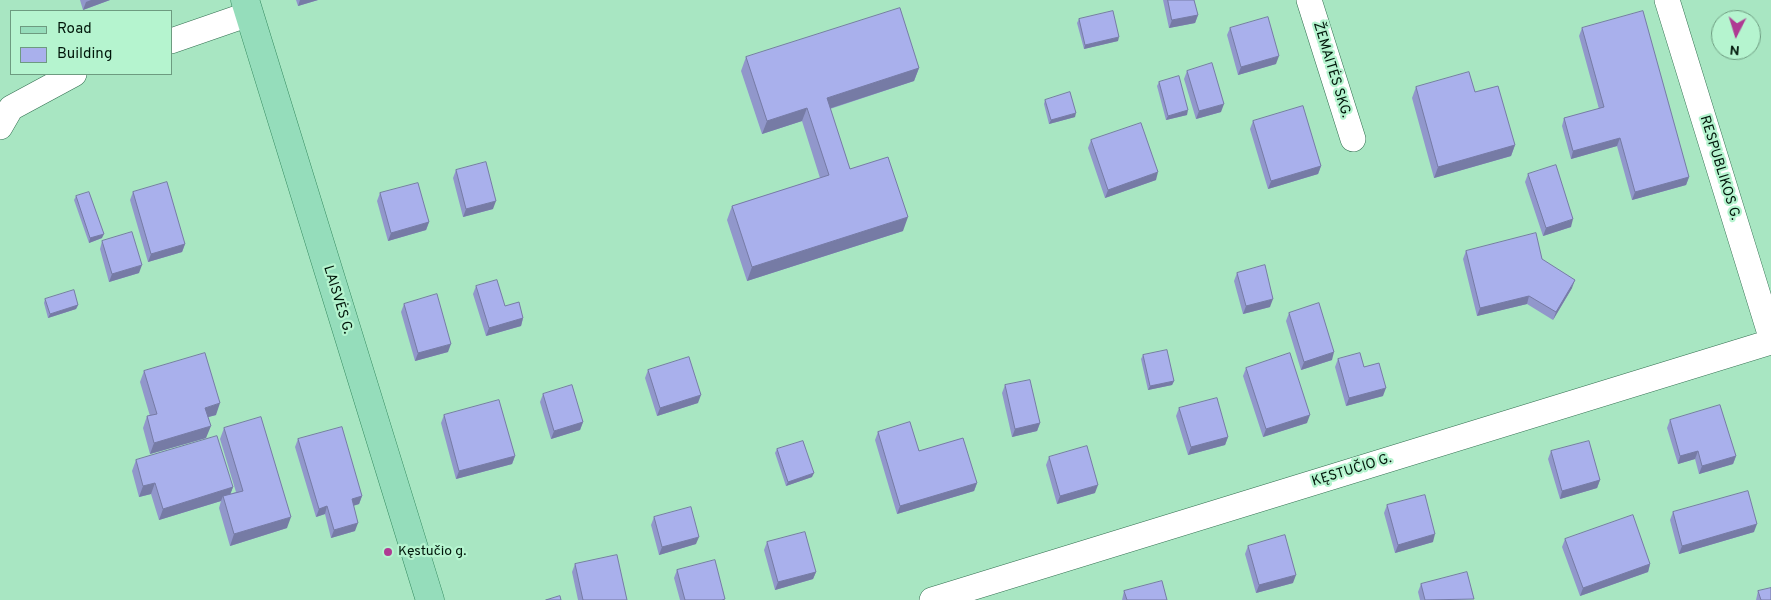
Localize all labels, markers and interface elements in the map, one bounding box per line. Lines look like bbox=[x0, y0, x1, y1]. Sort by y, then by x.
legend bbox=[10, 10, 172, 75]
north arrow bbox=[1711, 10, 1761, 60]
text: Road bbox=[57, 20, 92, 39]
street label: ŽEMAITĖS SKG. bbox=[1308, 20, 1354, 120]
text: N bbox=[1729, 41, 1740, 58]
text: Building bbox=[57, 45, 112, 64]
street label: RESPUBLIKOS G. bbox=[1695, 114, 1743, 222]
street label: LAISVĖS G. bbox=[319, 264, 355, 336]
street label: KĘSTUČIO G. bbox=[1310, 451, 1394, 491]
place label: Kęstučio g. bbox=[398, 544, 466, 560]
marker: Kęstučio g. bbox=[382, 546, 394, 558]

